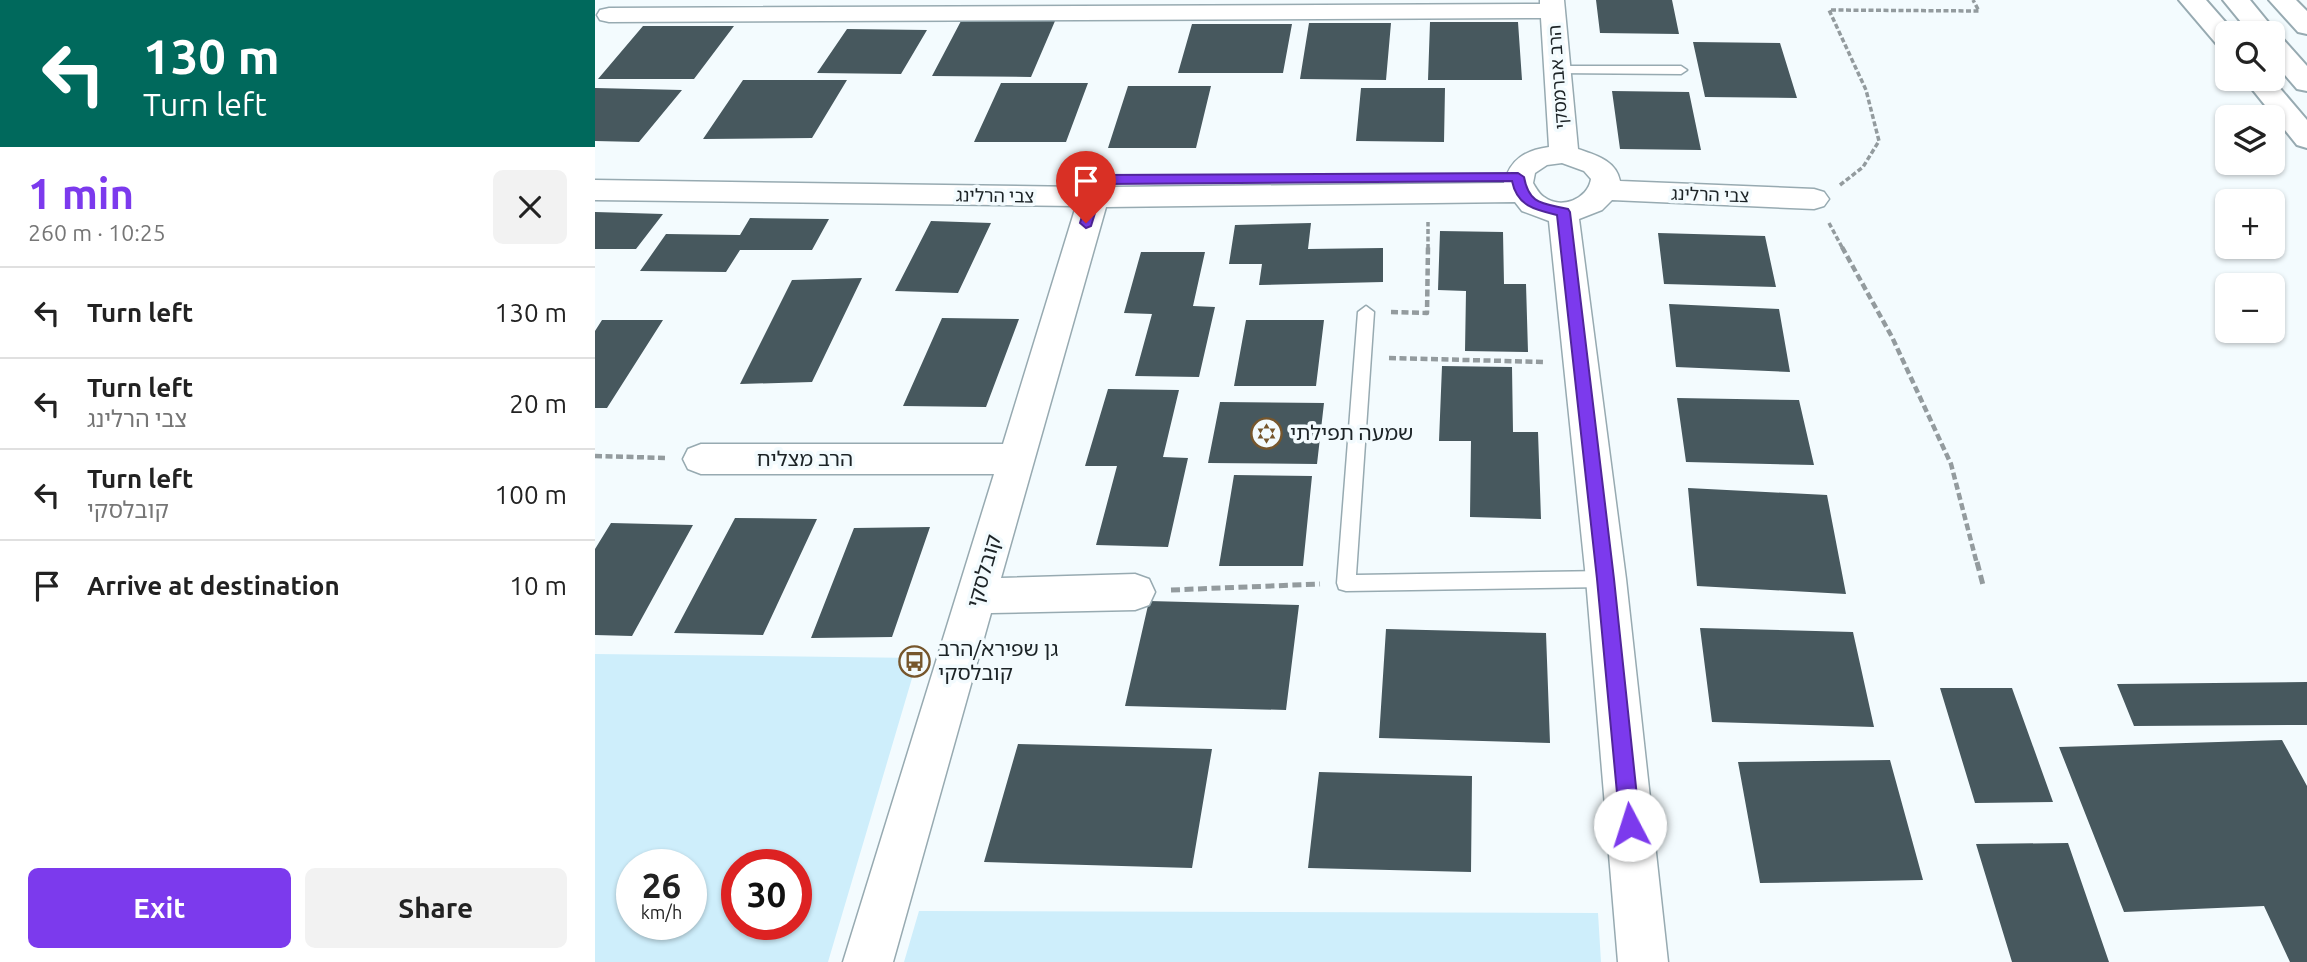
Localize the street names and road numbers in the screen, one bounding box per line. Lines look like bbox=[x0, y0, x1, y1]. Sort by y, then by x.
street label: הרב אברמסקי bbox=[1543, 24, 1571, 130]
street label: צבי הרלינג bbox=[1671, 183, 1749, 205]
street label: צבי הרלינג bbox=[956, 184, 1034, 206]
street label: הרב מצליח bbox=[757, 446, 853, 470]
street label: קובלסקי bbox=[961, 531, 1005, 610]

